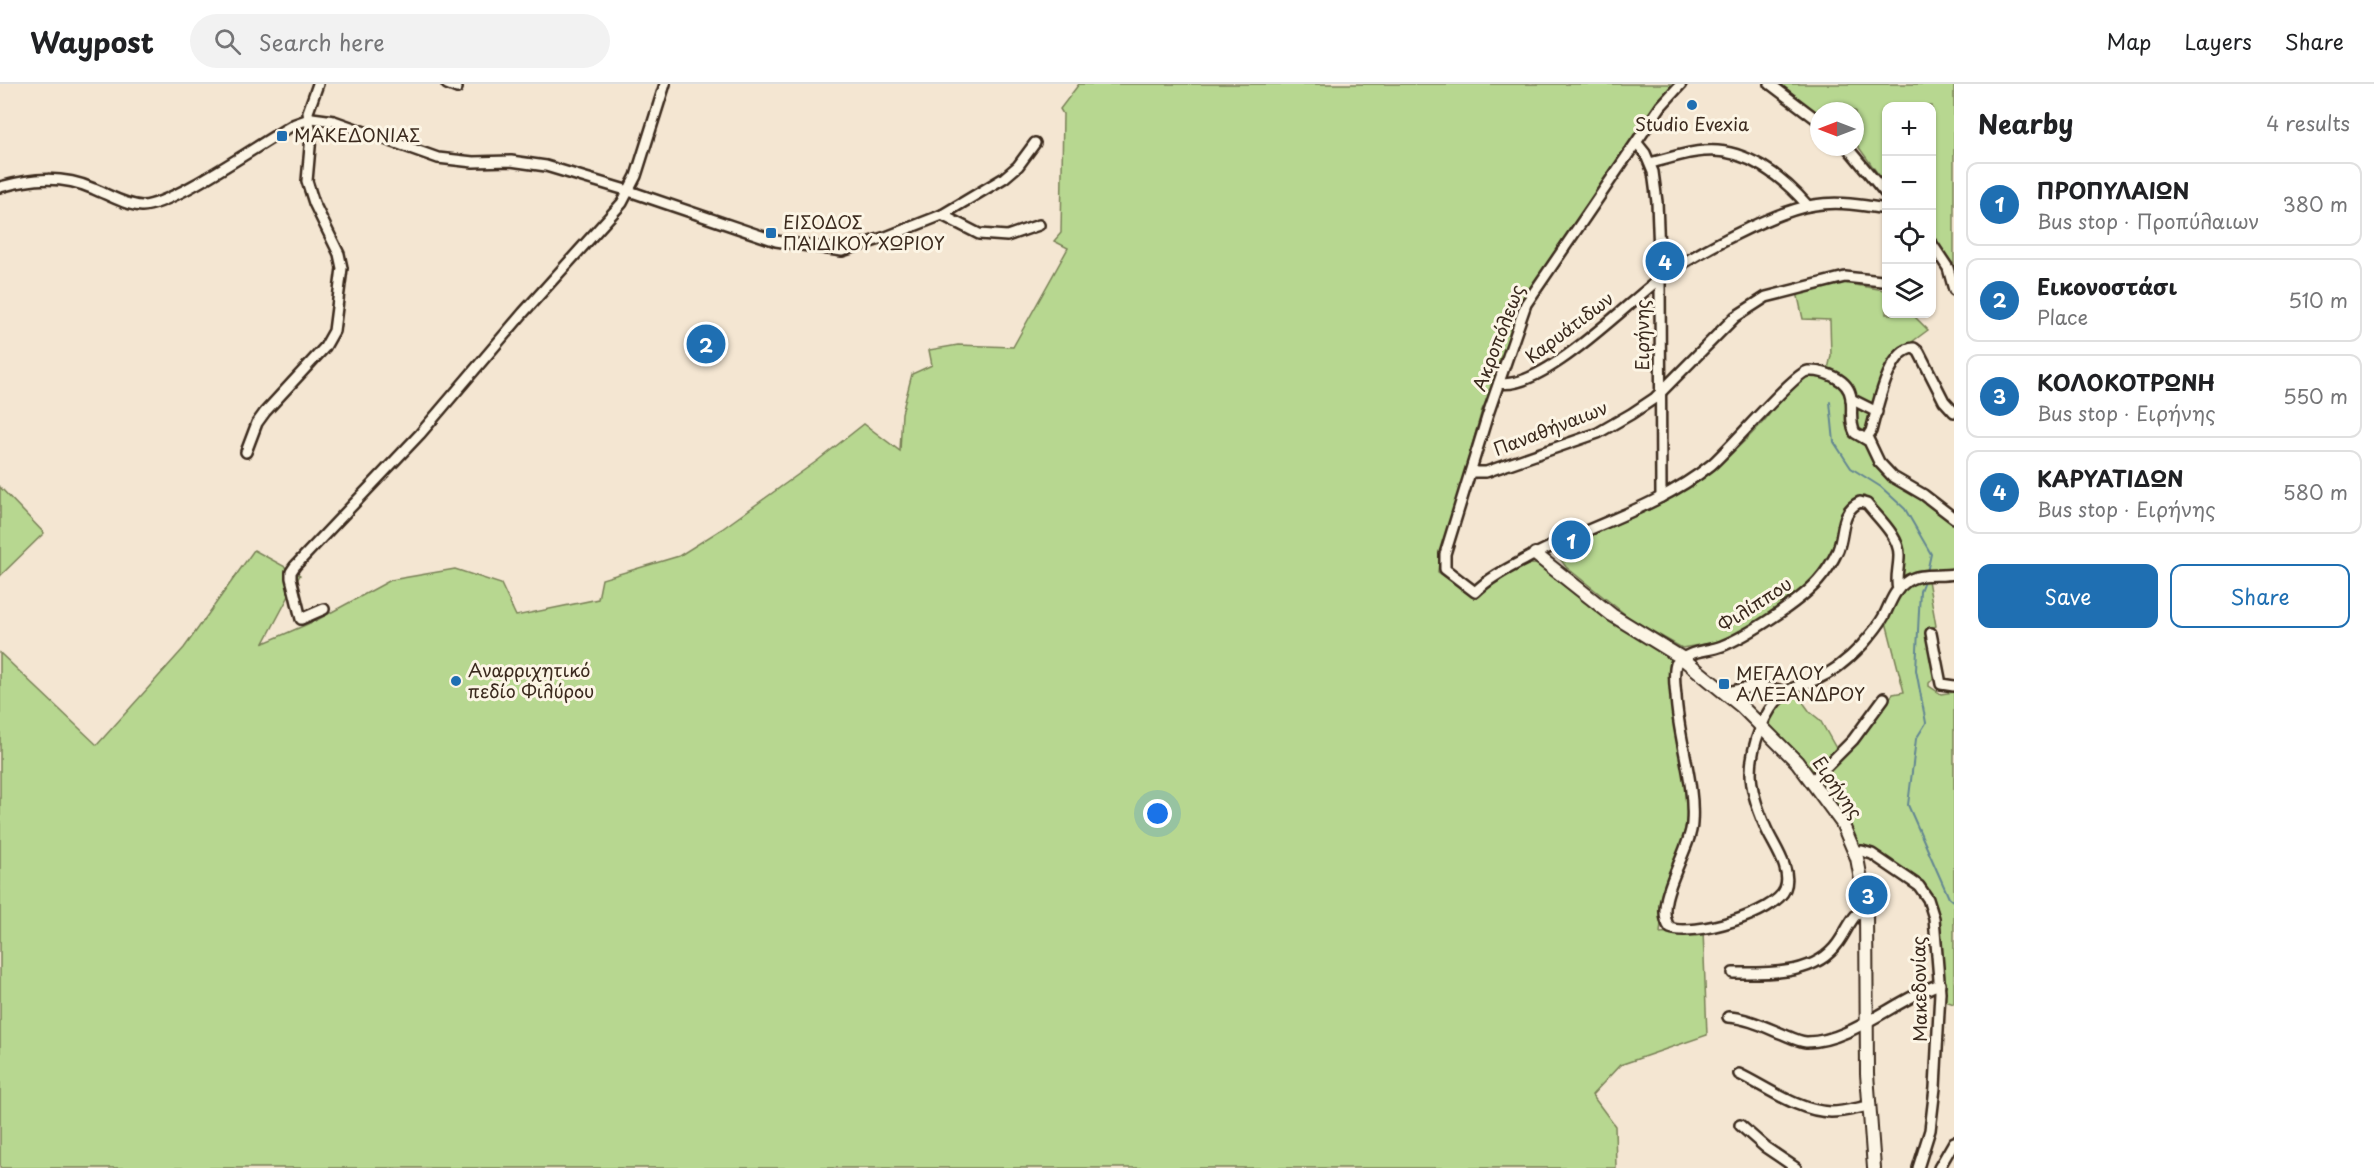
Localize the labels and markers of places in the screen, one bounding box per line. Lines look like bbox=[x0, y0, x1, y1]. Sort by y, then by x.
marker: Studio Evexia bbox=[1685, 98, 1699, 112]
place label: Studio Evexia bbox=[1635, 110, 1749, 137]
place label: ΜΑΚΕΔΟΝΙΑΣ bbox=[294, 121, 420, 148]
marker: ΜΑΚΕΔΟΝΙΑΣ bbox=[275, 129, 289, 143]
place label: ΕΙΣΟΔΟΣ ΠΑΙΔΙΚΟΥ ΧΩΡΙΟΥ bbox=[783, 208, 945, 256]
marker: ΕΙΣΟΔΟΣ ΠΑΙΔΙΚΟΥ ΧΩΡΙΟΥ bbox=[764, 226, 778, 240]
pin: 4 bbox=[1646, 238, 1684, 284]
pin: 2 bbox=[686, 322, 726, 366]
pin: 1 bbox=[1552, 518, 1590, 562]
place label: Αναρριχητικό πεδίο Φιλύρου bbox=[468, 656, 594, 704]
place label: ΜΕΓΑΛΟΥ ΑΛΕΞΑΝΔΡΟΥ bbox=[1736, 659, 1865, 707]
marker: Αναρριχητικό πεδίο Φιλύρου bbox=[449, 674, 463, 688]
marker: ΜΕΓΑΛΟΥ ΑΛΕΞΑΝΔΡΟΥ bbox=[1717, 677, 1731, 691]
pin: 3 bbox=[1848, 872, 1888, 918]

